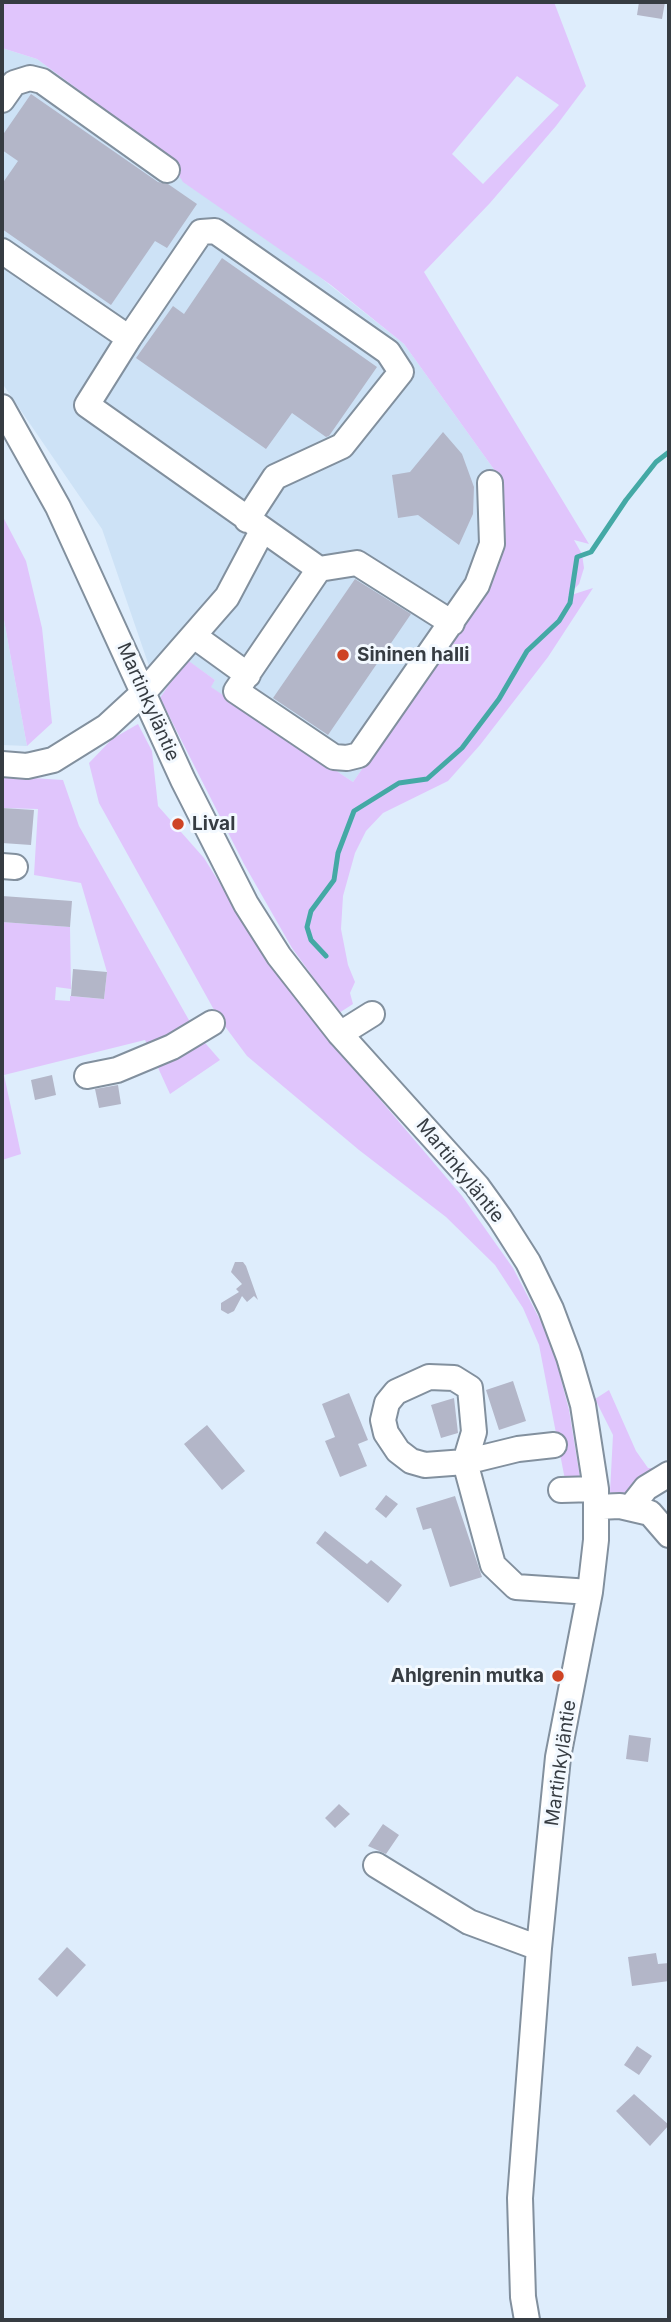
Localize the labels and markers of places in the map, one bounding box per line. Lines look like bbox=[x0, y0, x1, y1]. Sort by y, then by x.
place label: Sininen halli bbox=[357, 644, 469, 666]
marker: Sininen halli bbox=[335, 647, 351, 663]
place label: Lival bbox=[192, 813, 235, 835]
marker: Lival bbox=[170, 816, 186, 832]
place label: Ahlgrenin mutka bbox=[391, 1665, 544, 1687]
marker: Ahlgrenin mutka bbox=[550, 1668, 566, 1684]

